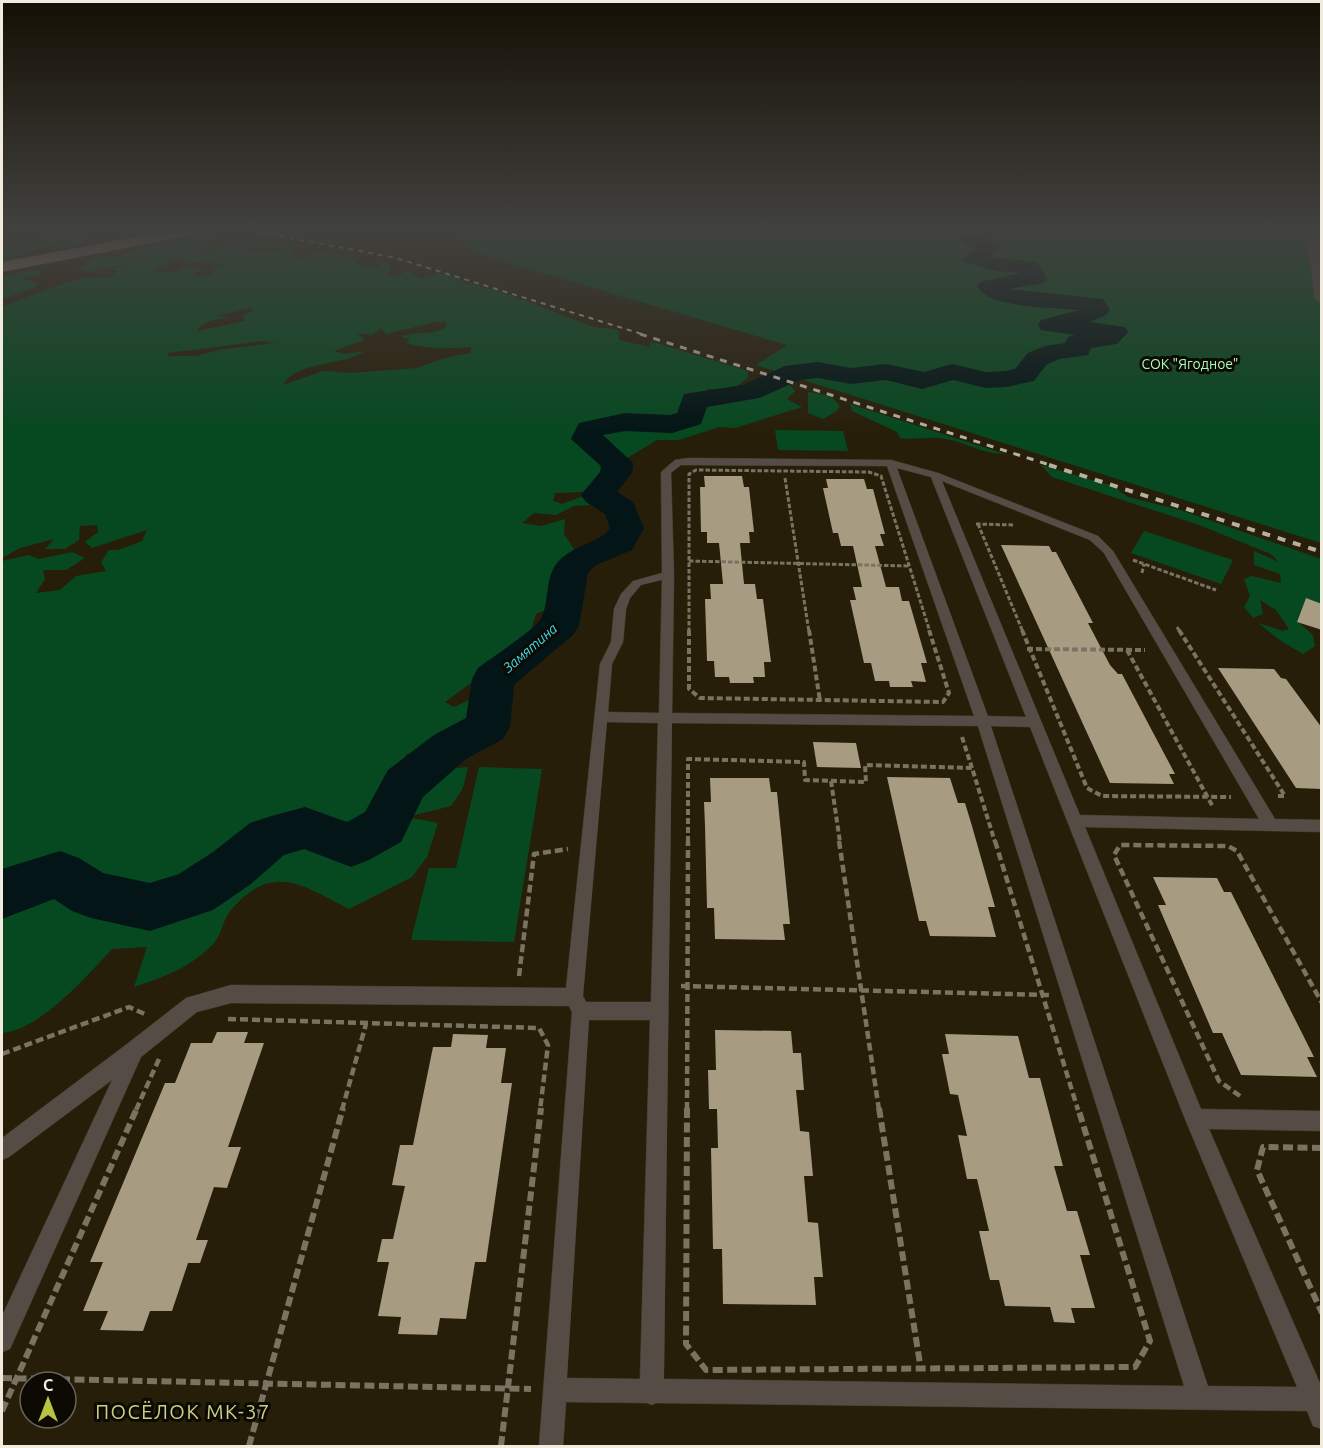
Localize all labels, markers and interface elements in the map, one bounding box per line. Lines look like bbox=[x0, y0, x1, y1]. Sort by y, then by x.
park label: СОК "Ягодное" bbox=[1142, 356, 1238, 372]
water label: Замятина bbox=[499, 620, 561, 676]
north arrow bbox=[18, 1370, 78, 1430]
text: С bbox=[43, 1376, 53, 1394]
district label: ПОСЁЛОК МК-37 bbox=[95, 1400, 271, 1423]

